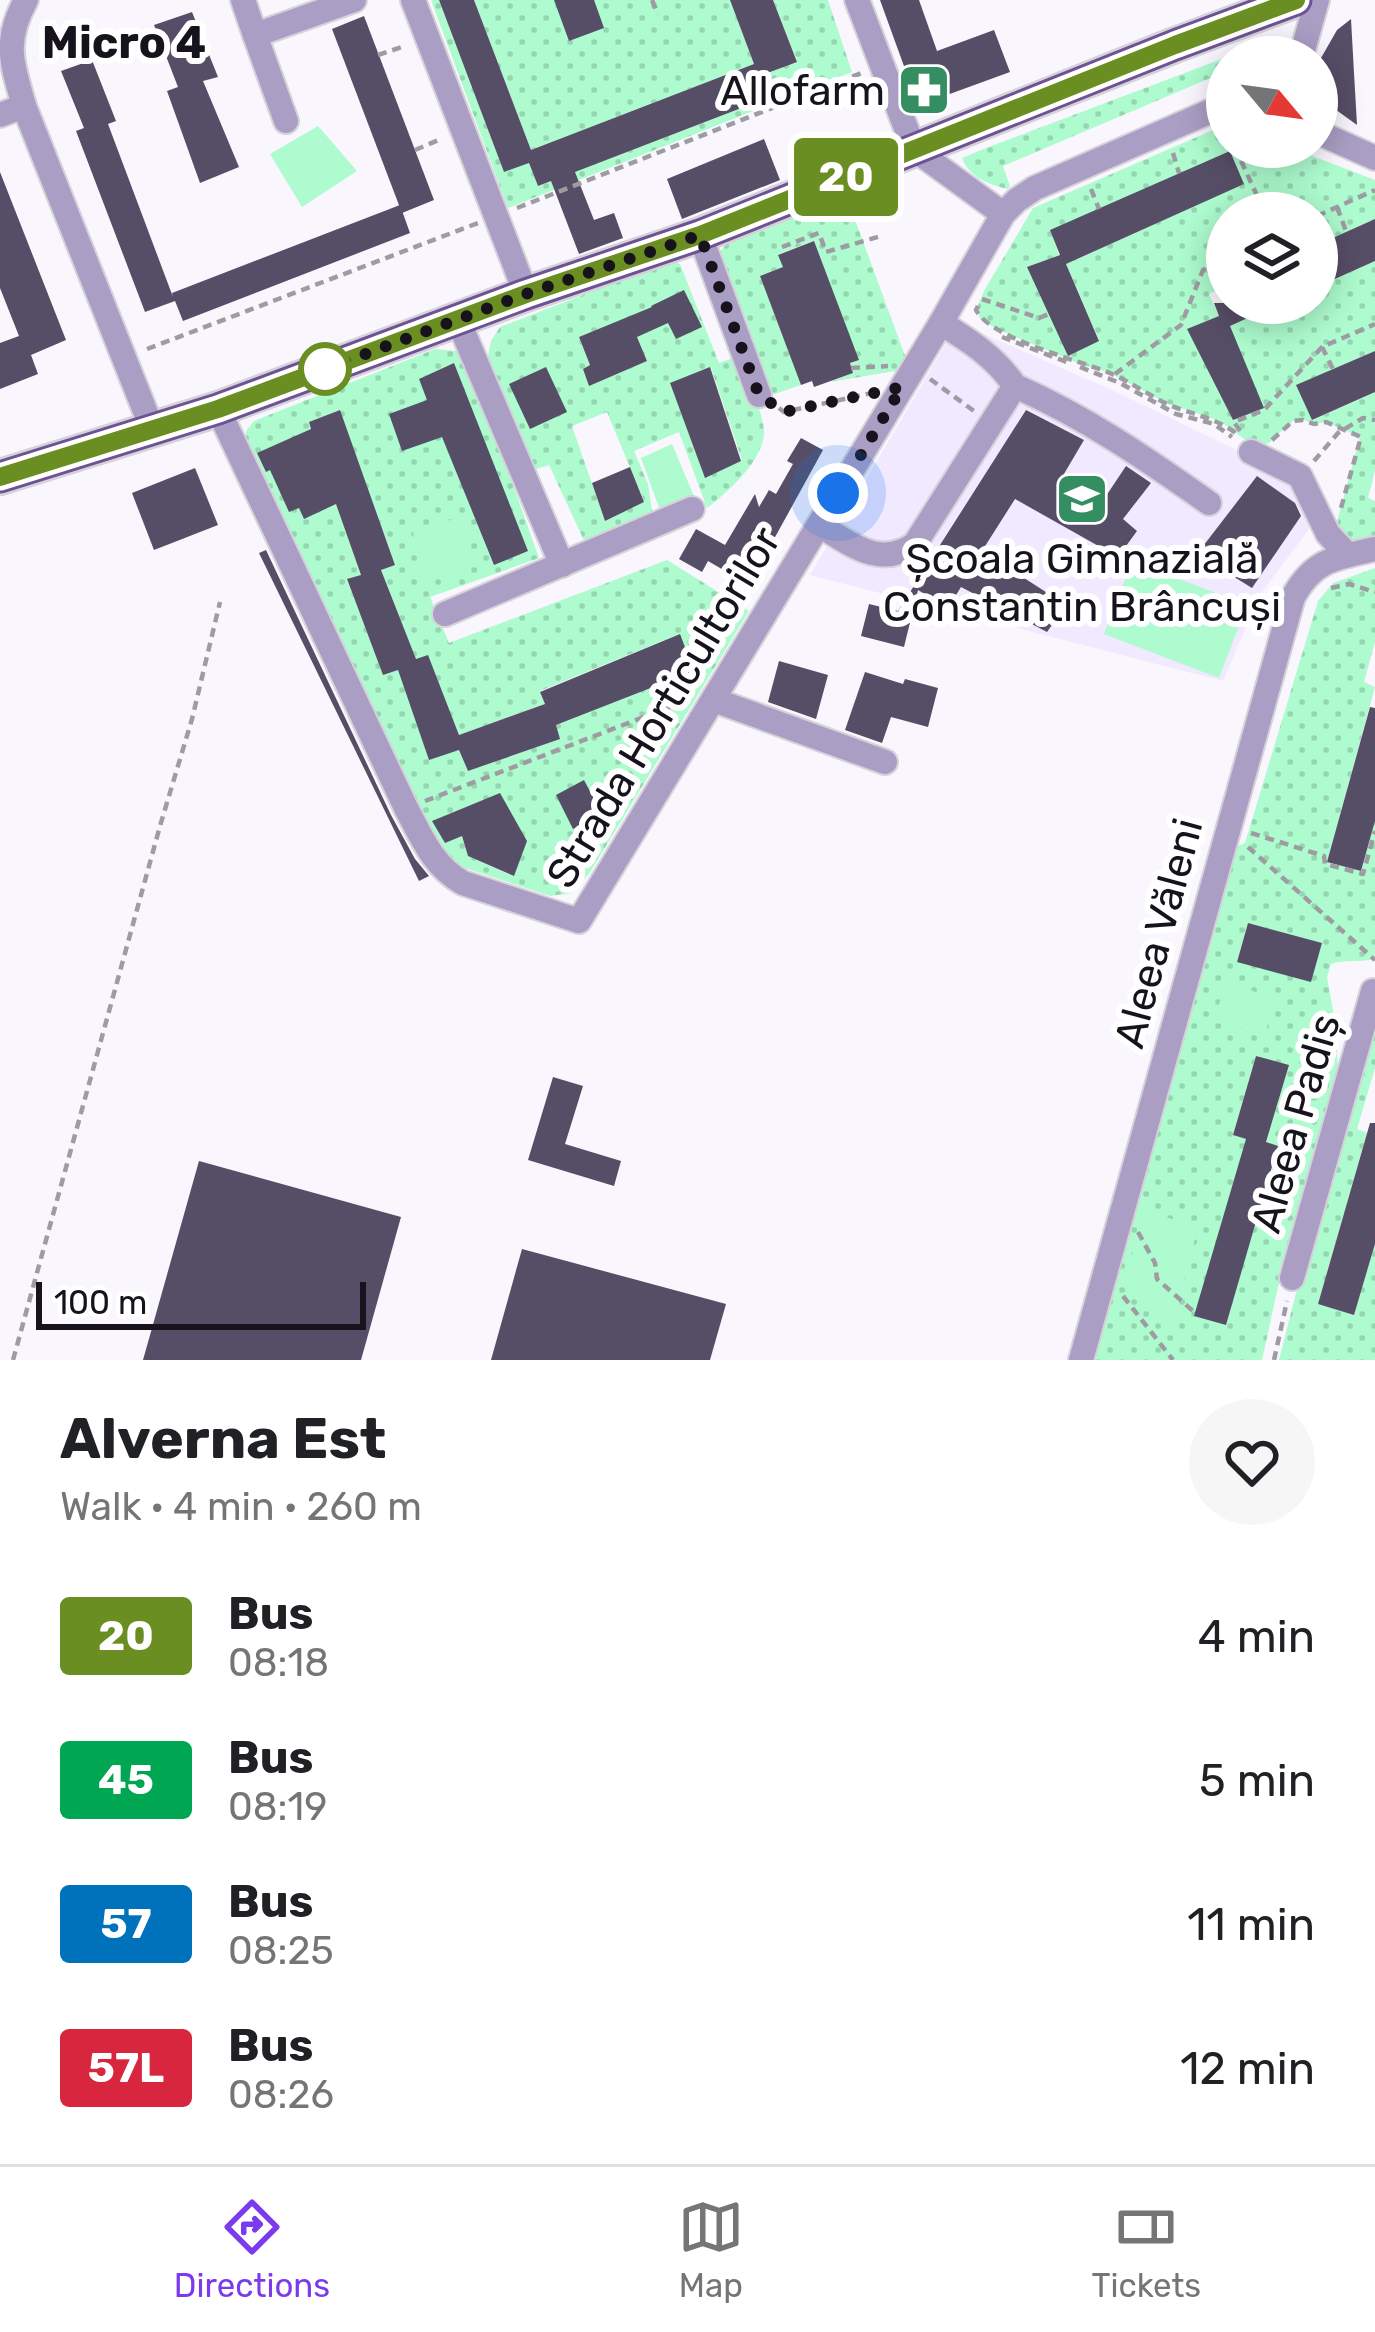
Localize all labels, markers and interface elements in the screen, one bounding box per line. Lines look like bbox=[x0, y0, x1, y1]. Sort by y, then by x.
district label: Micro 4 bbox=[42, 16, 206, 69]
north arrow bbox=[1206, 36, 1338, 168]
map controls bbox=[1206, 36, 1338, 324]
pharmacy icon: Allofarm bbox=[896, 62, 952, 118]
place label: Allofarm bbox=[720, 66, 885, 116]
line badge: 20 bbox=[792, 138, 900, 216]
text: 20 bbox=[818, 152, 874, 202]
button: layers bbox=[1206, 192, 1338, 324]
unlabelled marker bbox=[300, 344, 350, 394]
your location bbox=[808, 463, 868, 523]
school or university icon: Școala Gimnazială Constantin Brâncuși bbox=[1054, 471, 1110, 527]
street label: Strada Horticultorilor bbox=[536, 518, 791, 897]
place label: Școala Gimnazială Constantin Brâncuși bbox=[883, 534, 1281, 632]
street label: Aleea Văleni bbox=[1104, 813, 1214, 1053]
street label: Aleea Padiș bbox=[1241, 1008, 1351, 1238]
scale bar bbox=[36, 1276, 366, 1329]
text: 100 m bbox=[54, 1283, 147, 1322]
button: heart bbox=[1189, 1399, 1315, 1525]
text: Alverna Est bbox=[60, 1405, 386, 1472]
text: Walk · 4 min · 260 m bbox=[60, 1484, 422, 1530]
text: Bus bbox=[228, 1587, 313, 1640]
text: 4 min bbox=[1198, 1610, 1315, 1663]
text: 20 bbox=[98, 1611, 154, 1661]
text: 08:18 bbox=[228, 1640, 329, 1686]
text: Bus bbox=[228, 1731, 313, 1784]
text: 5 min bbox=[1199, 1754, 1315, 1807]
text: 45 bbox=[98, 1755, 154, 1805]
text: 08:19 bbox=[228, 1784, 327, 1830]
text: Bus bbox=[228, 1875, 313, 1928]
text: 11 min bbox=[1187, 1898, 1315, 1951]
text: 57 bbox=[100, 1899, 152, 1949]
text: 08:25 bbox=[228, 1928, 334, 1974]
text: Bus bbox=[228, 2019, 313, 2072]
text: 12 min bbox=[1180, 2042, 1315, 2095]
text: 57L bbox=[88, 2043, 164, 2093]
text: 08:26 bbox=[228, 2072, 334, 2118]
tab: Directions bbox=[174, 2194, 330, 2305]
tab: Map bbox=[678, 2194, 744, 2305]
tab: Tickets bbox=[1092, 2194, 1201, 2305]

